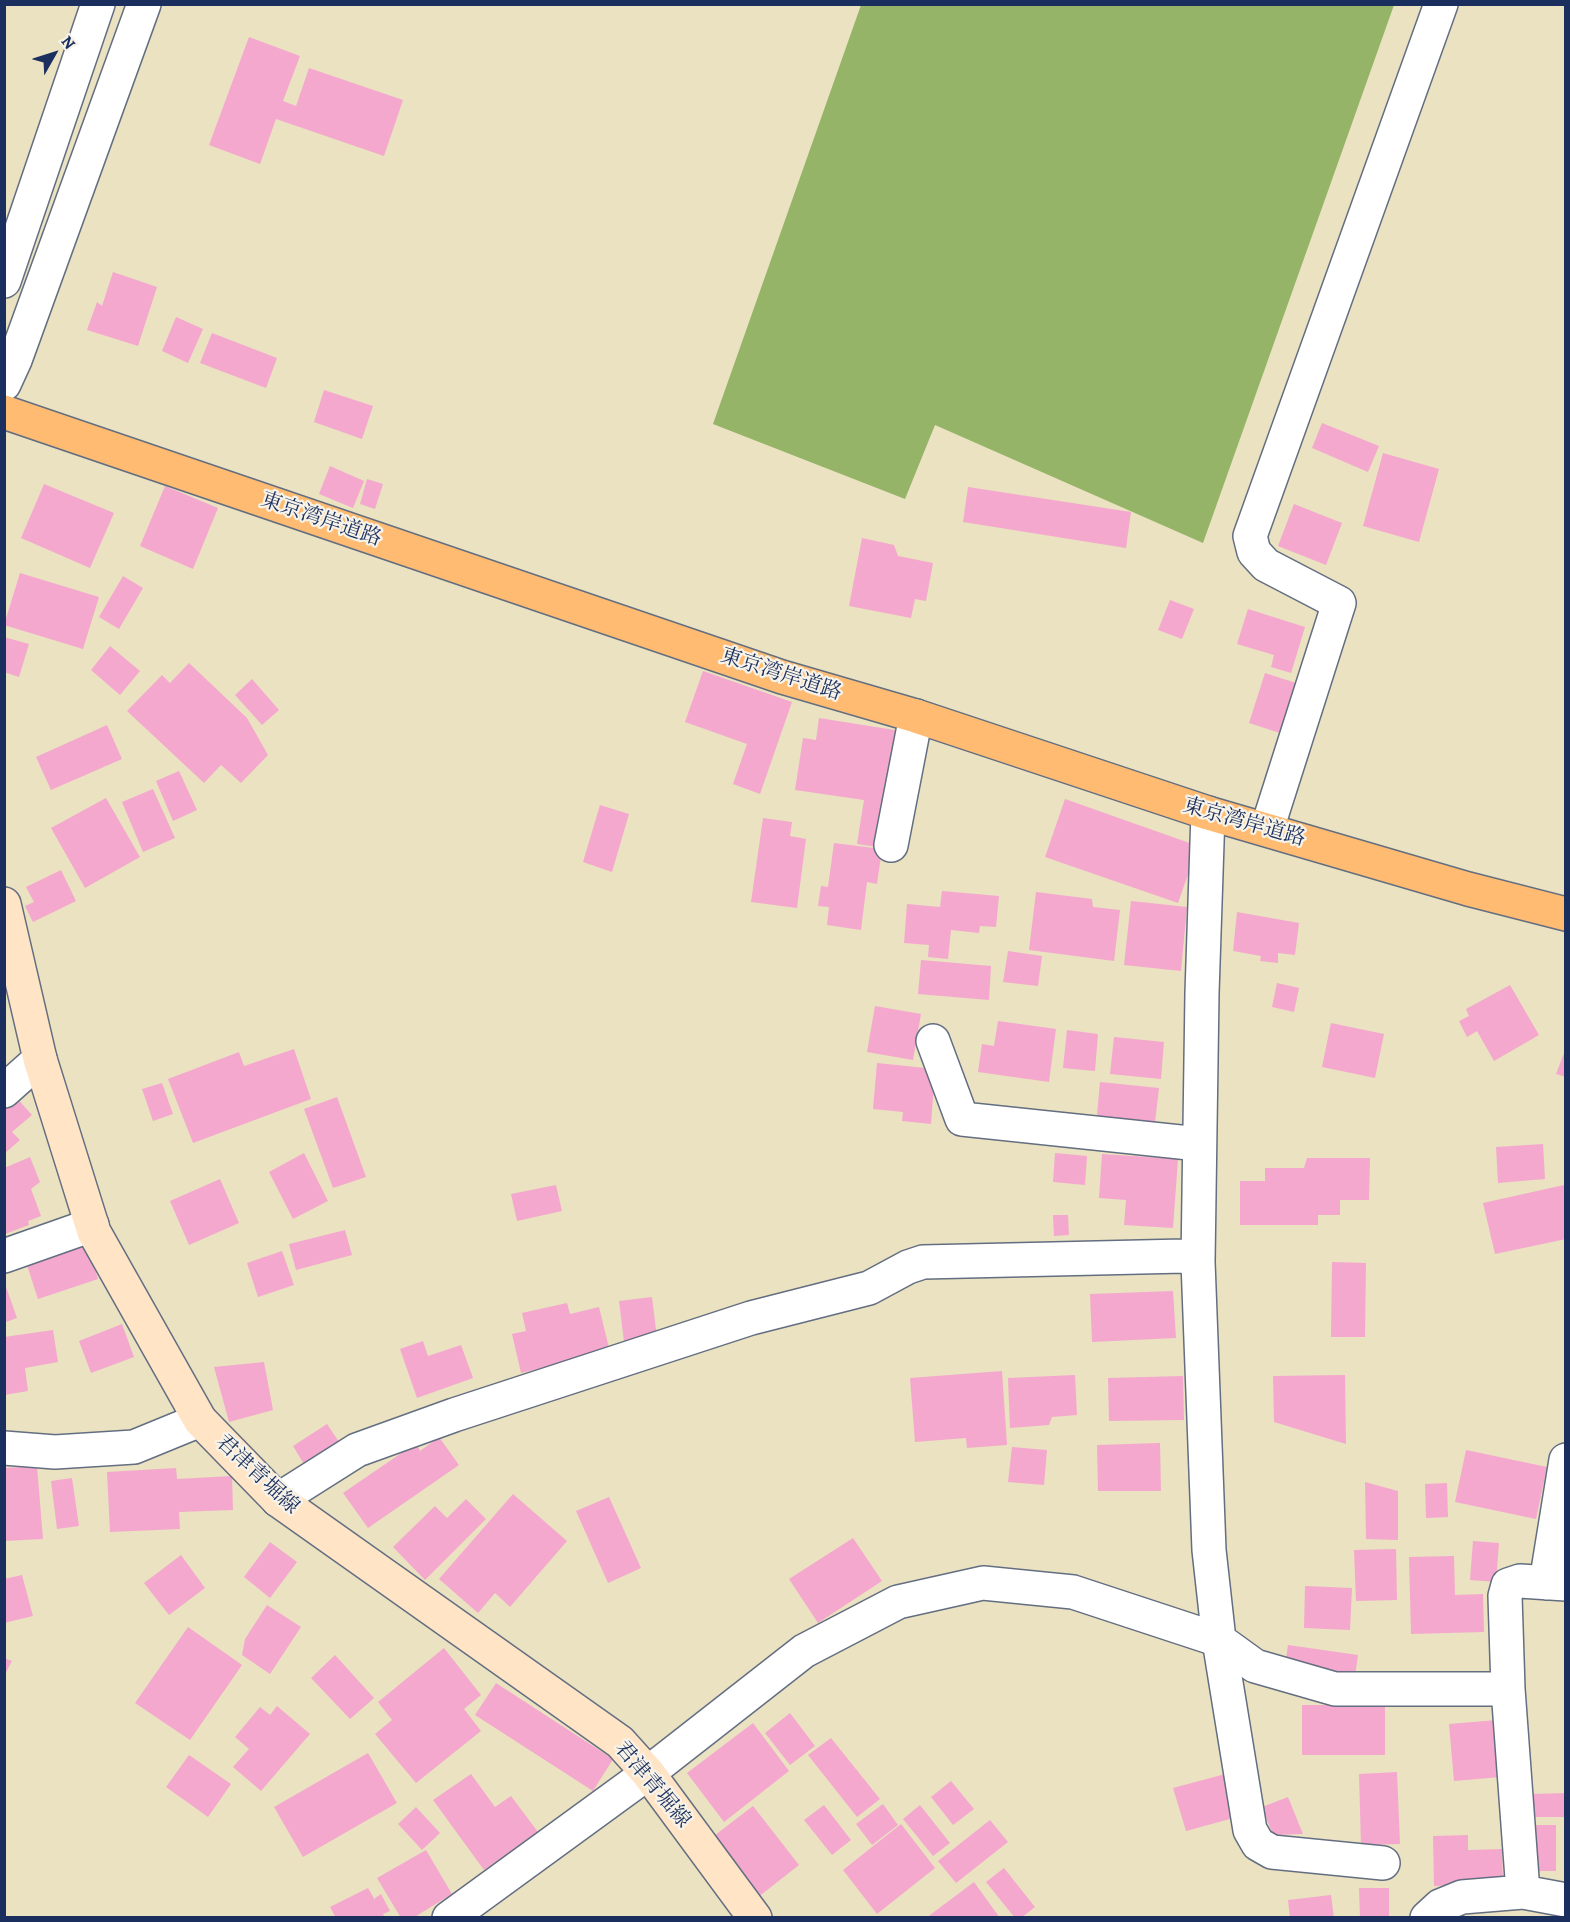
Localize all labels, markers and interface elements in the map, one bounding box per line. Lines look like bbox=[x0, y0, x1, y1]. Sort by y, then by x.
north arrow bbox=[24, 24, 84, 84]
text: N bbox=[56, 31, 80, 54]
street label: 東京湾岸道路 bbox=[257, 488, 385, 552]
street label: 東京湾岸道路 bbox=[717, 644, 845, 706]
street label: 東京湾岸道路 bbox=[1180, 794, 1308, 852]
street label: 君津青堀線 bbox=[210, 1430, 304, 1520]
street label: 君津青堀線 bbox=[609, 1737, 695, 1833]

